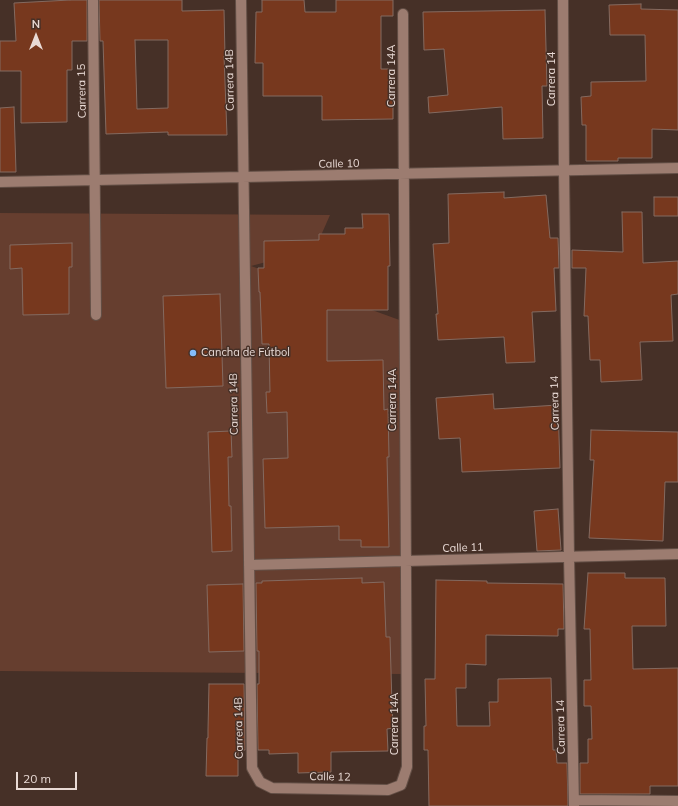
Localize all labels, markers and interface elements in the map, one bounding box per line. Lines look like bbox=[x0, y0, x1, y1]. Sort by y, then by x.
north arrow bbox=[16, 16, 56, 56]
text: N bbox=[32, 17, 40, 31]
street label: Carrera 14A bbox=[385, 45, 399, 107]
street label: Carrera 14B bbox=[223, 49, 237, 111]
street label: Carrera 14 bbox=[545, 52, 559, 106]
street label: Carrera 15 bbox=[75, 64, 89, 118]
street label: Calle 10 bbox=[318, 157, 360, 171]
place label: Cancha de Fútbol bbox=[201, 346, 290, 360]
marker: Cancha de Fútbol bbox=[188, 348, 198, 358]
street label: Carrera 14A bbox=[386, 369, 400, 431]
street label: Carrera 14B bbox=[227, 373, 241, 435]
street label: Carrera 14 bbox=[548, 376, 562, 430]
street label: Calle 11 bbox=[442, 541, 484, 555]
street label: Carrera 14A bbox=[388, 693, 402, 755]
street label: Carrera 14B bbox=[232, 697, 246, 759]
street label: Carrera 14 bbox=[554, 700, 568, 754]
scale bar bbox=[18, 764, 79, 790]
street label: Calle 12 bbox=[309, 770, 351, 784]
text: 20 m bbox=[23, 771, 51, 786]

